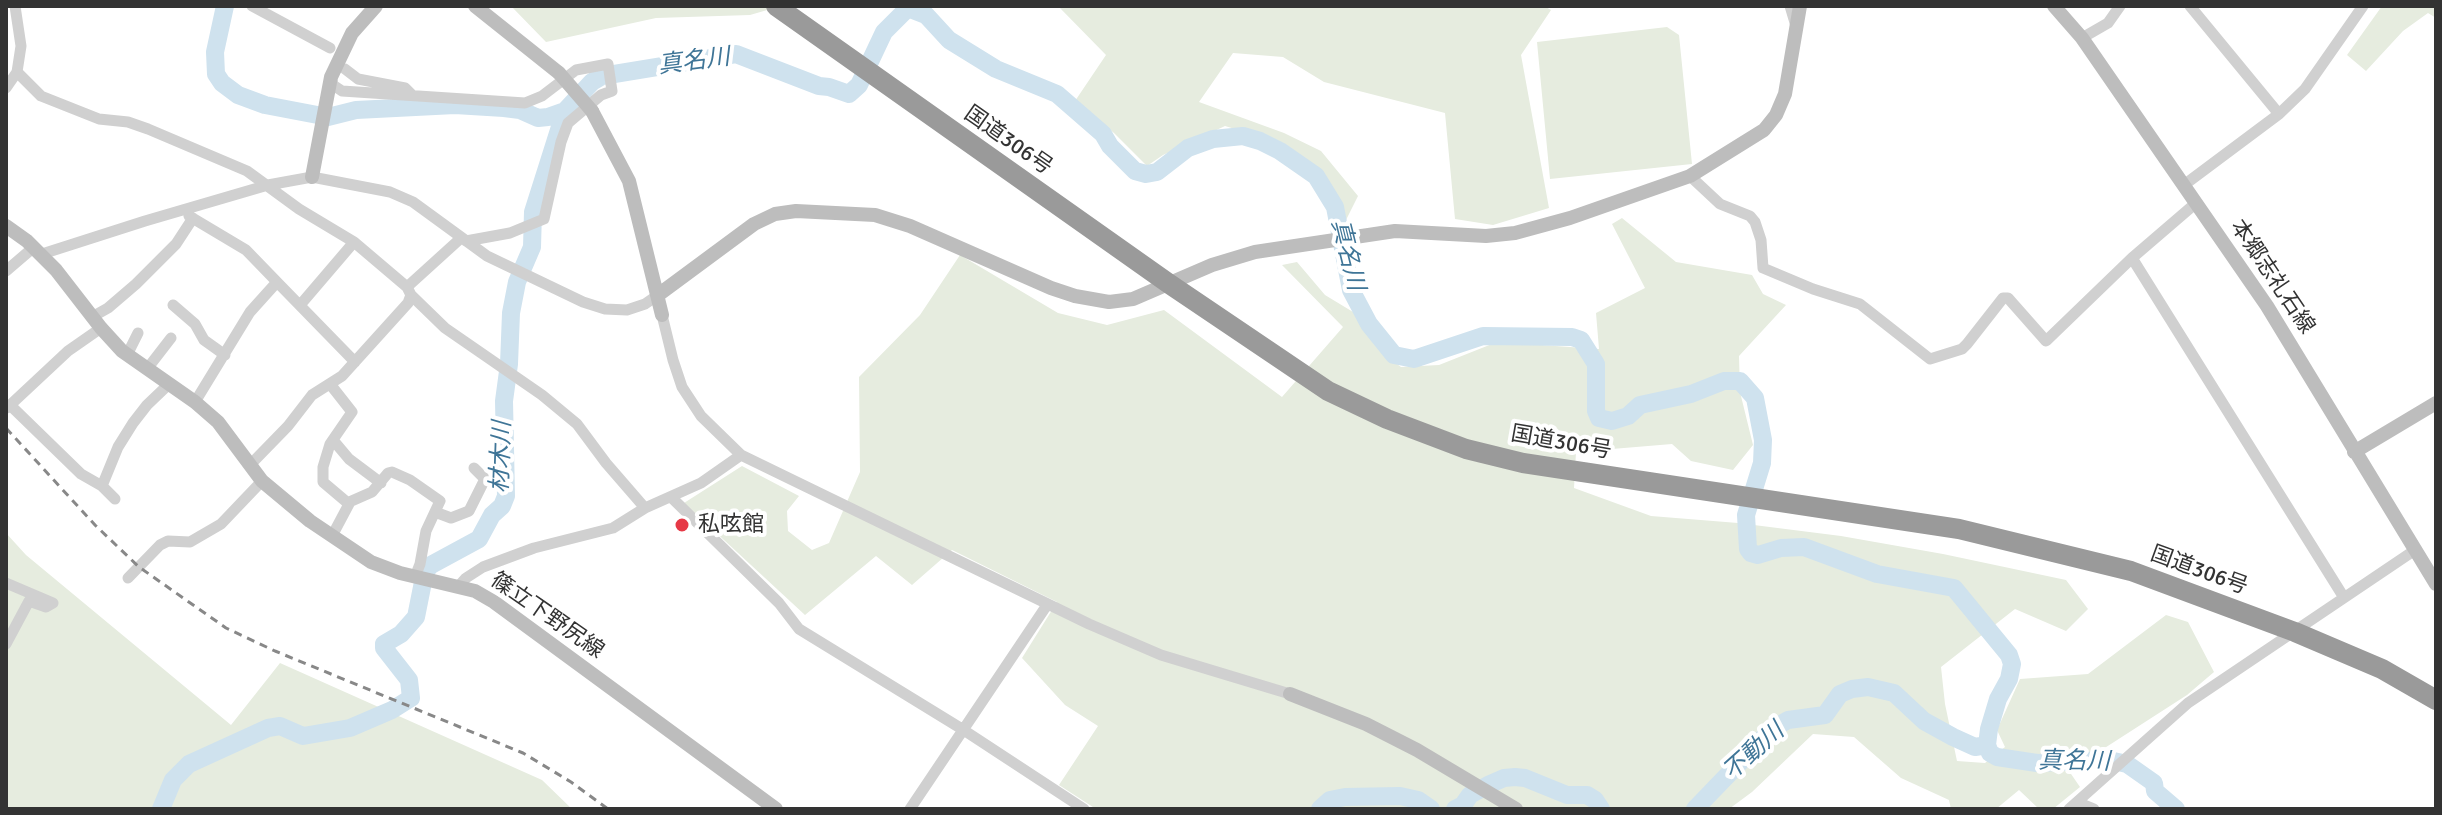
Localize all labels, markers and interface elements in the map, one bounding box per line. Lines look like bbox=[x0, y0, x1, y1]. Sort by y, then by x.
water label: 真名川 bbox=[657, 43, 731, 81]
street label: 国道306号 bbox=[959, 101, 1057, 181]
street label: 本郷志礼石線 bbox=[2224, 215, 2320, 339]
water label: 真名川 bbox=[1324, 217, 1370, 293]
water label: 材木川 bbox=[486, 421, 518, 493]
street label: 国道306号 bbox=[1509, 421, 1613, 465]
place label: 私呟館 bbox=[698, 512, 764, 538]
marker: 私呟館 bbox=[673, 516, 691, 534]
street label: 国道306号 bbox=[2147, 541, 2251, 601]
street label: 篠立下野尻線 bbox=[485, 567, 609, 665]
water label: 不動川 bbox=[1718, 717, 1790, 787]
water label: 真名川 bbox=[2038, 747, 2110, 777]

